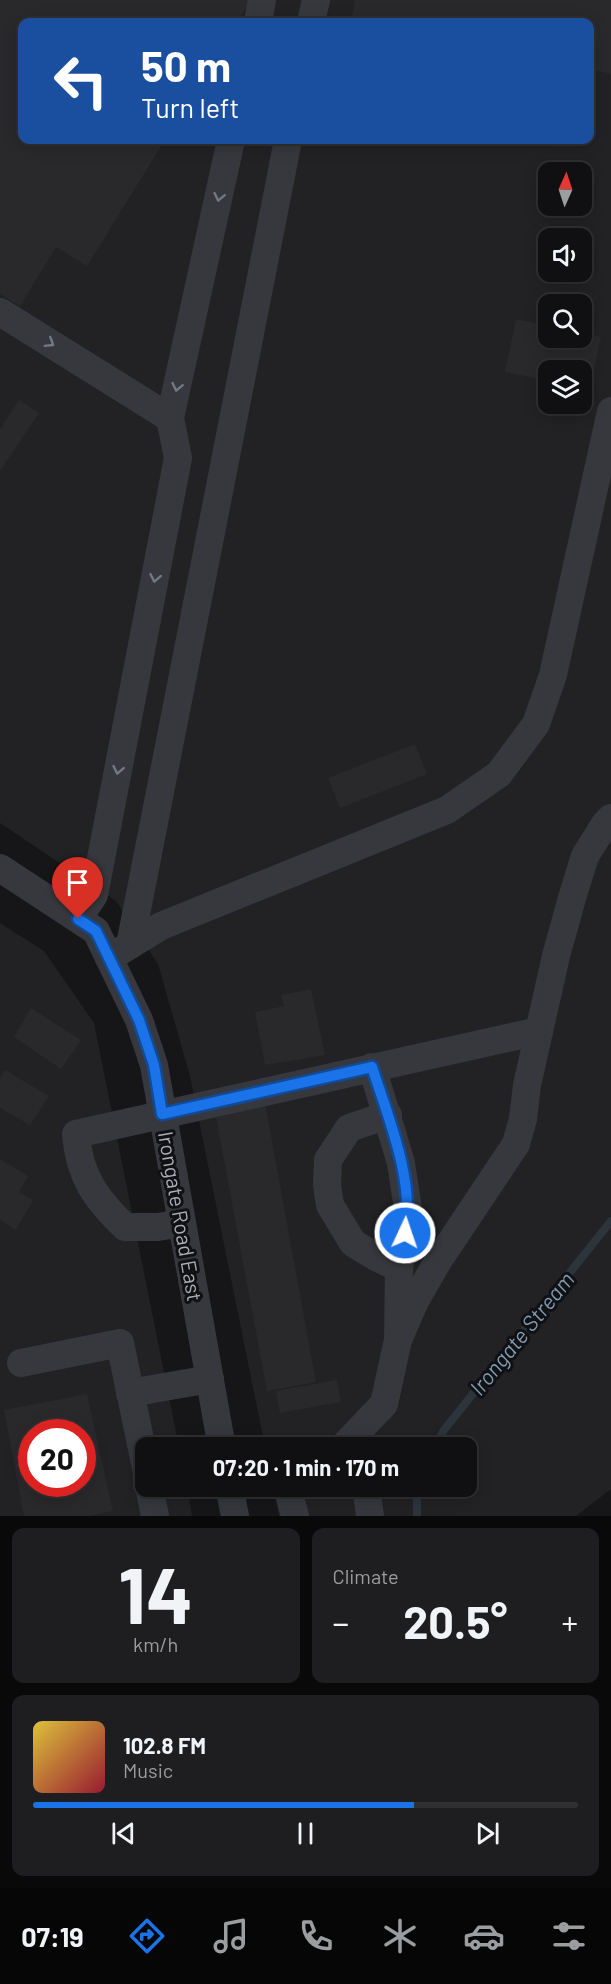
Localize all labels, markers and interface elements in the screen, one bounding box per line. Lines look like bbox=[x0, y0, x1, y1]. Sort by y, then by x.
text: 50 m bbox=[141, 40, 231, 90]
icon: left bbox=[42, 42, 120, 120]
text: Turn left bbox=[141, 91, 239, 123]
north arrow bbox=[538, 162, 592, 216]
map controls bbox=[538, 162, 592, 414]
one-way arrow bbox=[213, 191, 226, 201]
button: sound bbox=[538, 228, 592, 282]
button: search bbox=[538, 294, 592, 348]
one-way arrow bbox=[44, 335, 54, 347]
button: layers bbox=[538, 360, 592, 414]
one-way arrow bbox=[171, 382, 184, 392]
one-way arrow bbox=[149, 573, 162, 583]
one-way arrow bbox=[112, 764, 125, 774]
pin bbox=[52, 857, 103, 919]
icon: arrive bbox=[61, 866, 94, 899]
street label: Irongate Road East bbox=[154, 1129, 208, 1303]
position arrow bbox=[373, 1201, 437, 1265]
water label: Irongate Stream bbox=[463, 1266, 579, 1400]
speed limit sign: 20 bbox=[18, 1419, 96, 1497]
text: 07:20 · 1 min · 170 m bbox=[213, 1454, 399, 1480]
text: 14 bbox=[118, 1546, 193, 1640]
text: Climate bbox=[333, 1564, 399, 1588]
text: 20.5° bbox=[403, 1594, 507, 1648]
text: − bbox=[333, 1602, 349, 1642]
text: + bbox=[562, 1602, 578, 1642]
text: km/h bbox=[133, 1632, 178, 1656]
text: 102.8 FM bbox=[123, 1732, 206, 1758]
text: Music bbox=[123, 1758, 173, 1782]
icon: previous bbox=[107, 1817, 140, 1850]
icon: pause bbox=[289, 1817, 322, 1850]
icon: next bbox=[471, 1817, 504, 1850]
icon: directions bbox=[126, 1915, 168, 1957]
icon: music bbox=[210, 1915, 252, 1957]
icon: phone bbox=[295, 1915, 337, 1957]
icon: climate bbox=[379, 1915, 421, 1957]
icon: car bbox=[463, 1915, 505, 1957]
icon: filters bbox=[548, 1915, 590, 1957]
text: 07:19 bbox=[21, 1920, 84, 1952]

